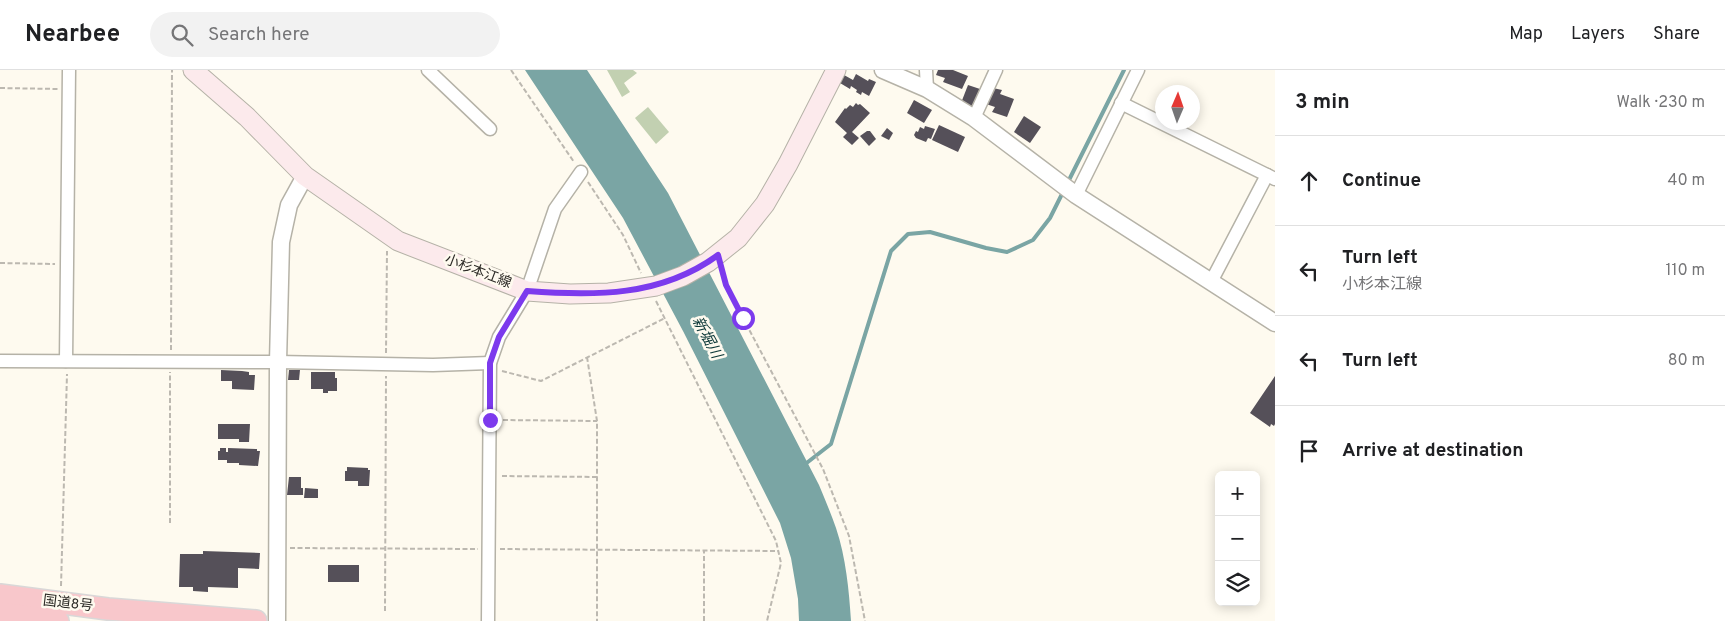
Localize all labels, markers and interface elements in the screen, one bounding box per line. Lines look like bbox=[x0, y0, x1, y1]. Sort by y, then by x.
search box bbox=[150, 12, 500, 57]
text: Nearbee bbox=[25, 20, 120, 50]
icon: search bbox=[168, 21, 196, 49]
text: Search here bbox=[208, 23, 310, 47]
text: Map bbox=[1509, 23, 1543, 46]
text: Layers bbox=[1571, 23, 1625, 46]
text: Share bbox=[1653, 23, 1700, 46]
north arrow bbox=[1155, 85, 1200, 130]
text: 3 min bbox=[1295, 89, 1350, 116]
text: Walk · 230 m bbox=[1616, 93, 1705, 113]
icon: ahead bbox=[1295, 167, 1323, 195]
text: Continue bbox=[1342, 169, 1421, 193]
text: 40 m bbox=[1667, 171, 1705, 191]
text: Turn left bbox=[1342, 246, 1418, 270]
street label: 小杉本江線 bbox=[442, 252, 514, 292]
icon: left bbox=[1295, 257, 1323, 285]
text: 110 m bbox=[1665, 261, 1705, 281]
text: 小杉本江線 bbox=[1342, 275, 1422, 295]
route start bbox=[732, 307, 755, 330]
water label: 新堀川 bbox=[687, 314, 726, 364]
icon: left bbox=[1295, 347, 1323, 375]
text: Turn left bbox=[1342, 349, 1418, 373]
text: 80 m bbox=[1668, 351, 1705, 371]
route end bbox=[479, 409, 502, 432]
icon: arrive bbox=[1295, 437, 1323, 465]
text: Arrive at destination bbox=[1342, 439, 1523, 463]
map controls bbox=[1215, 471, 1260, 606]
button: + bbox=[1215, 471, 1260, 516]
button: − bbox=[1215, 516, 1260, 561]
button: layers bbox=[1215, 561, 1260, 606]
street label: 国道8号 bbox=[42, 592, 94, 616]

